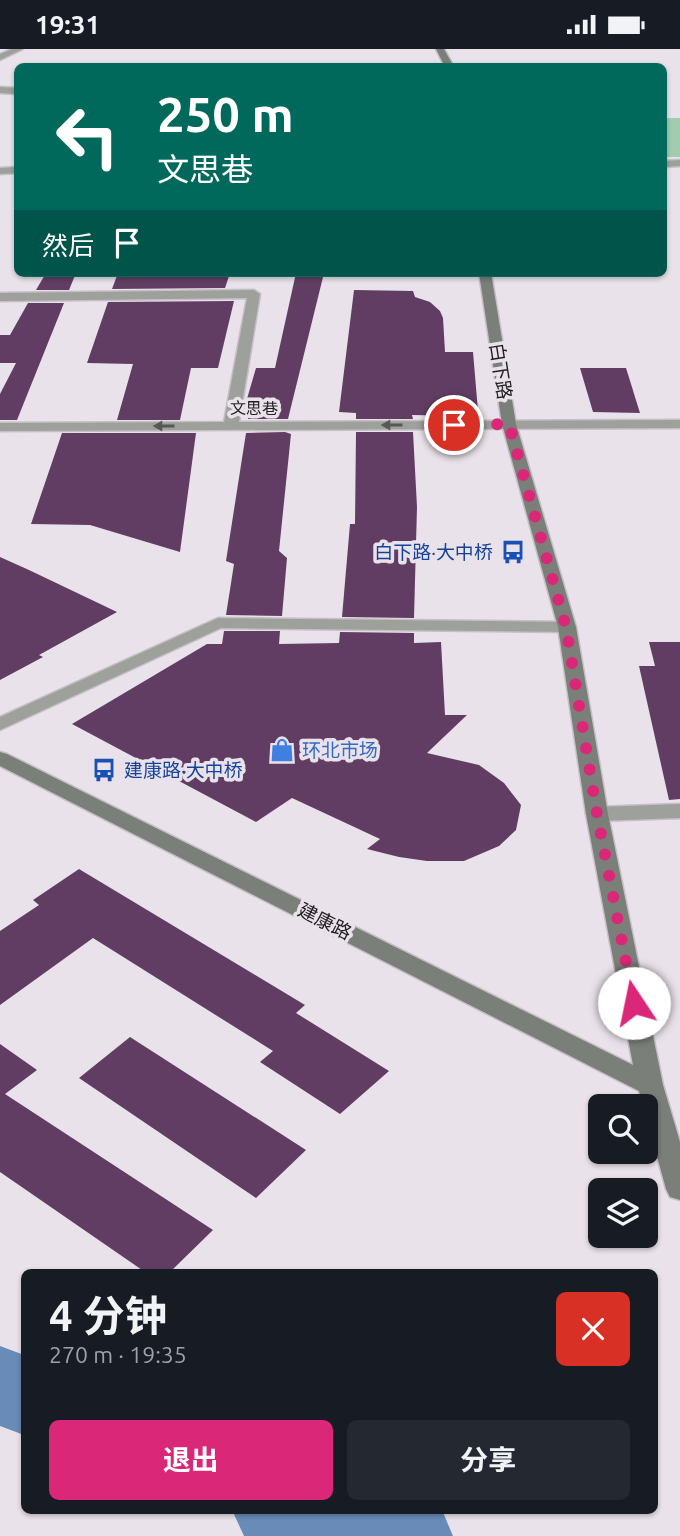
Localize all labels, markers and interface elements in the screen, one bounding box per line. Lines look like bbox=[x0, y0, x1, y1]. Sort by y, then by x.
text: 19:31 bbox=[35, 10, 100, 39]
text: 250 m bbox=[157, 86, 294, 141]
icon: left bbox=[42, 91, 133, 182]
text: 文思巷 bbox=[157, 151, 253, 187]
icon: arrive bbox=[108, 224, 146, 262]
text: 然后 bbox=[42, 231, 94, 260]
street label: 白下路 bbox=[486, 341, 516, 401]
pin bbox=[424, 395, 484, 455]
street label: 文思巷 bbox=[230, 399, 278, 417]
icon: arrive bbox=[435, 406, 473, 444]
one-way arrow bbox=[381, 419, 403, 431]
one-way arrow bbox=[153, 420, 175, 432]
bus stop icon: 白下路·大中桥 bbox=[499, 538, 527, 566]
place label: 白下路·大中桥 bbox=[374, 541, 493, 563]
shop icon: 环北市场 bbox=[268, 736, 296, 764]
place label: 环北市场 bbox=[302, 739, 378, 761]
bus stop icon: 建康路·大中桥 bbox=[90, 756, 118, 784]
place label: 建康路·大中桥 bbox=[124, 759, 243, 781]
street label: 建康路 bbox=[295, 898, 355, 944]
position arrow bbox=[597, 966, 671, 1040]
map controls bbox=[588, 1094, 658, 1248]
button: search bbox=[588, 1094, 658, 1164]
button: layers bbox=[588, 1178, 658, 1248]
text: 4 分钟 bbox=[49, 1292, 167, 1339]
button: close bbox=[556, 1292, 630, 1366]
text: 270 m · 19:35 bbox=[49, 1342, 187, 1367]
button: 退出 bbox=[49, 1420, 333, 1500]
button: 分享 bbox=[347, 1420, 630, 1500]

